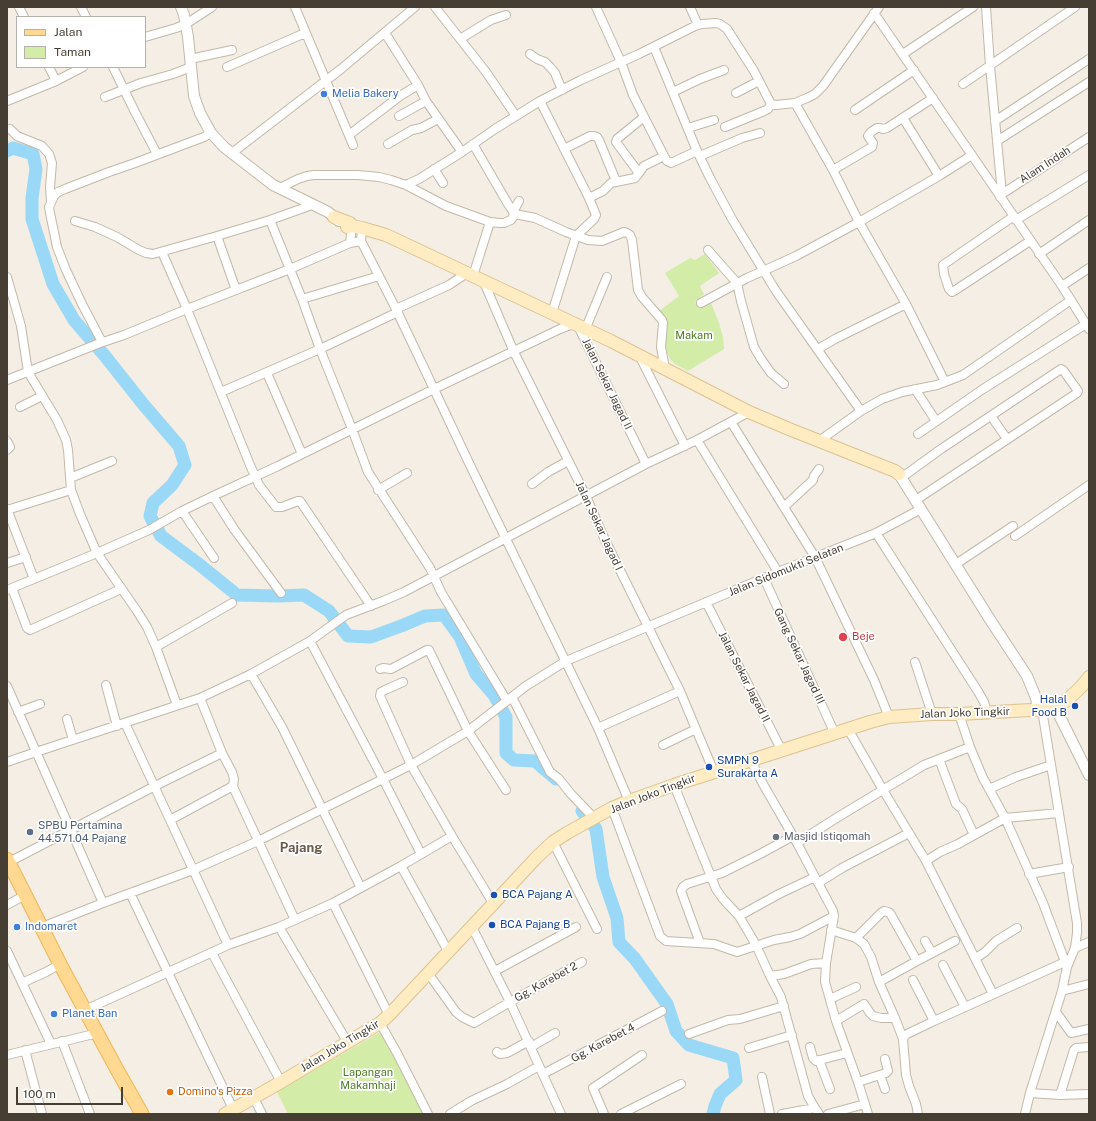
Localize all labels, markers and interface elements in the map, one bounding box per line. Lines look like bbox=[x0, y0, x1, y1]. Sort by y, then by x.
legend bbox=[16, 16, 146, 68]
text: Jalan bbox=[54, 25, 82, 39]
text: Taman bbox=[54, 45, 91, 59]
place label: Melia Bakery bbox=[332, 87, 399, 101]
marker: Melia Bakery bbox=[319, 89, 329, 99]
street label: Alam Indah bbox=[1017, 144, 1073, 186]
park label: Makam bbox=[675, 329, 713, 343]
street label: Jalan Sekar Jagad II bbox=[579, 336, 635, 432]
street label: Jalan Sekar Jagad I bbox=[573, 479, 625, 573]
street label: Jalan Sidomukti Selatan bbox=[727, 541, 845, 599]
street label: Gang Sekar Jagad III bbox=[771, 606, 827, 706]
street label: Jalan Sekar Jagad II bbox=[715, 629, 773, 725]
place label: Beje bbox=[852, 630, 875, 644]
marker: Beje bbox=[837, 631, 849, 643]
place label: Halal Food B bbox=[1032, 693, 1067, 719]
marker: Halal Food B bbox=[1070, 701, 1080, 711]
street label: Jalan Joko Tingkir bbox=[920, 705, 1010, 721]
place label: SMPN 9 Surakarta A bbox=[717, 754, 778, 780]
marker: SMPN 9 Surakarta A bbox=[704, 762, 714, 772]
street label: Jalan Joko Tingkir bbox=[609, 772, 697, 816]
place label: SPBU Pertamina 44.571.04 Pajang bbox=[38, 819, 127, 845]
marker: SPBU Pertamina 44.571.04 Pajang bbox=[25, 827, 35, 837]
place label: Masjid Istiqomah bbox=[784, 830, 870, 844]
marker: Masjid Istiqomah bbox=[771, 832, 781, 842]
district label: Pajang bbox=[280, 840, 322, 856]
place label: BCA Pajang A bbox=[502, 888, 573, 902]
marker: BCA Pajang A bbox=[489, 890, 499, 900]
place label: BCA Pajang B bbox=[500, 918, 570, 932]
place label: Indomaret bbox=[25, 920, 77, 934]
marker: BCA Pajang B bbox=[487, 920, 497, 930]
marker: Indomaret bbox=[12, 922, 22, 932]
street label: Gg. Karebet 2 bbox=[512, 959, 580, 1005]
place label: Planet Ban bbox=[62, 1007, 117, 1021]
marker: Planet Ban bbox=[49, 1009, 59, 1019]
street label: Jalan Joko Tingkir bbox=[298, 1017, 382, 1075]
street label: Gg. Karebet 4 bbox=[569, 1021, 637, 1065]
park label: Lapangan Makamhaji bbox=[340, 1066, 396, 1092]
scale bar bbox=[18, 1079, 125, 1105]
place label: Domino's Pizza bbox=[178, 1085, 253, 1099]
text: 100 m bbox=[23, 1087, 56, 1101]
marker: Domino's Pizza bbox=[165, 1087, 175, 1097]

